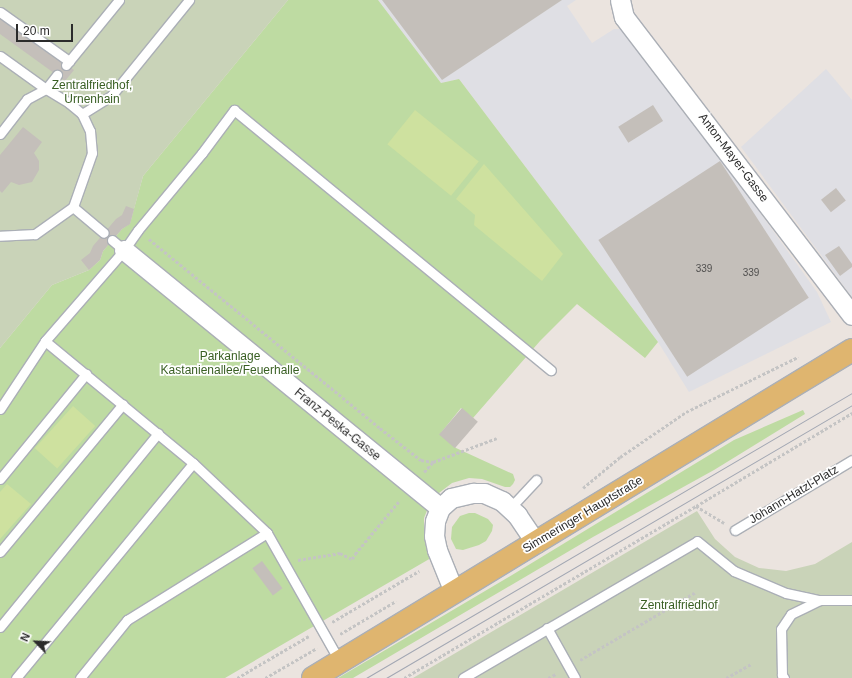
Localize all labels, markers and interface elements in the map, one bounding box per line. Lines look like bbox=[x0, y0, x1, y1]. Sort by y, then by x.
scale bar bbox=[18, 16, 75, 42]
text: 20 m bbox=[23, 24, 50, 38]
park label: Zentralfriedhof, Urnenhain bbox=[52, 79, 132, 107]
street label: Anton-Mayer-Gasse bbox=[695, 111, 771, 205]
house number: 339 bbox=[696, 263, 712, 275]
house number: 339 bbox=[743, 267, 759, 279]
park label: Parkanlage Kastanienallee/Feuerhalle bbox=[161, 350, 299, 378]
street label: Franz-Peska-Gasse bbox=[291, 386, 383, 464]
street label: Johann-Hatzl-Platz bbox=[747, 463, 841, 527]
street label: Simmeringer Hauptstraße bbox=[520, 473, 646, 557]
park label: Zentralfriedhof bbox=[640, 599, 718, 613]
north arrow bbox=[16, 622, 56, 662]
text: N bbox=[18, 631, 32, 643]

